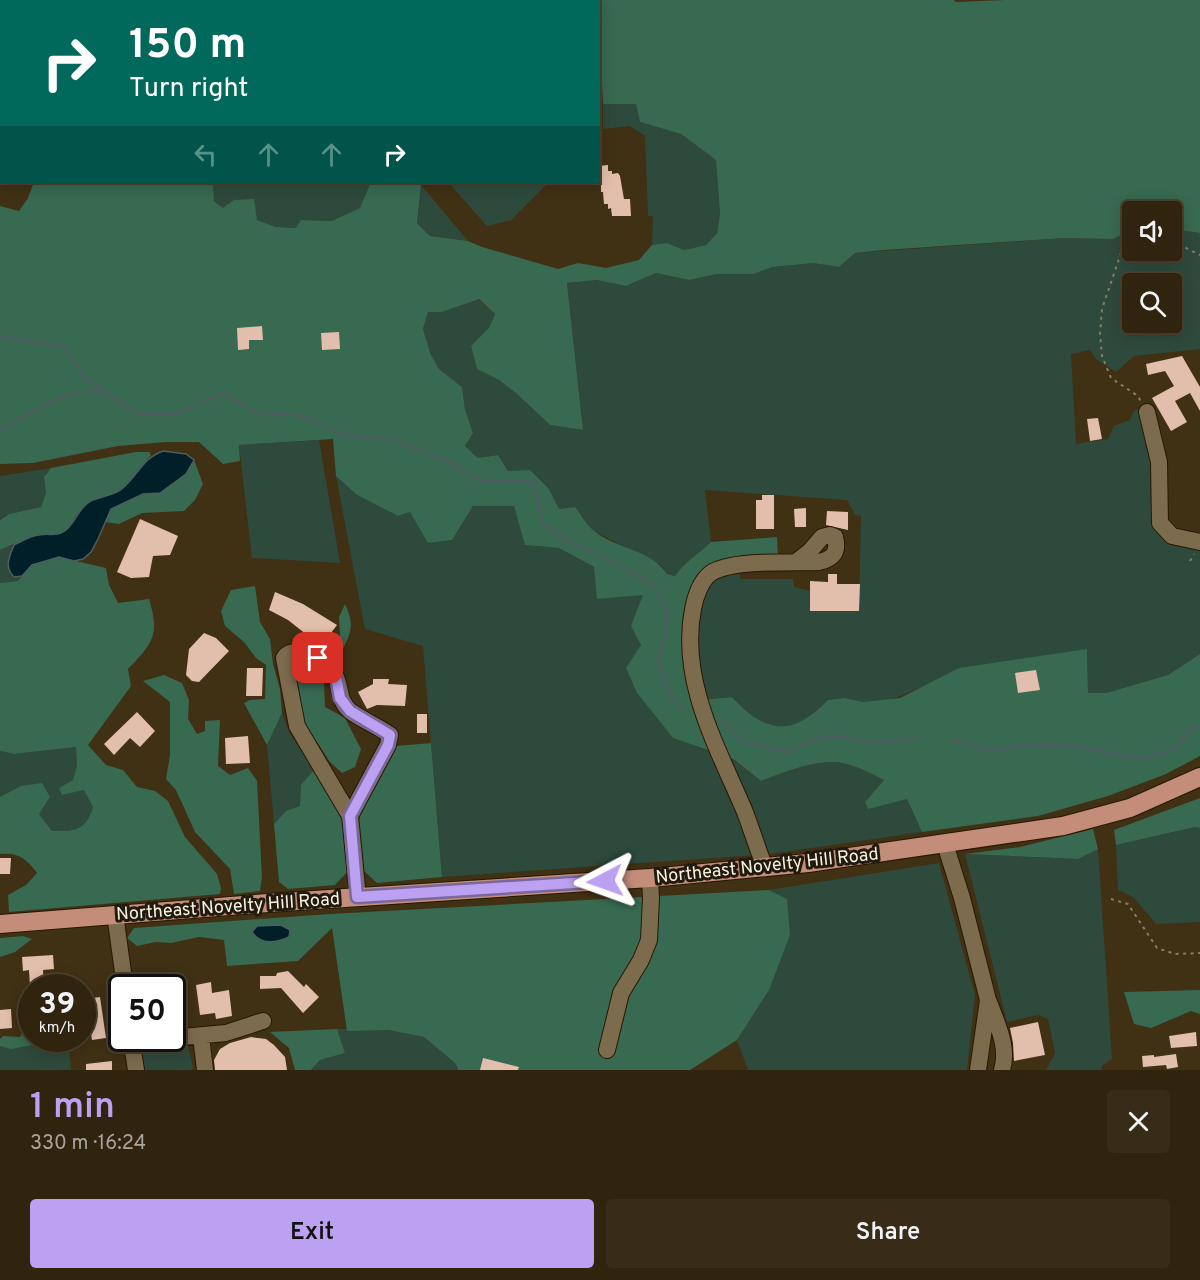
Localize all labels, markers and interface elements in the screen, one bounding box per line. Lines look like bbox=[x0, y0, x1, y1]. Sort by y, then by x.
text: 150 m bbox=[129, 20, 246, 73]
icon: right bbox=[30, 24, 108, 102]
text: Turn right bbox=[129, 72, 248, 106]
icon: left bbox=[189, 138, 222, 171]
icon: ahead bbox=[252, 138, 285, 171]
icon: ahead bbox=[315, 138, 348, 171]
icon: right bbox=[378, 138, 411, 171]
map controls bbox=[1122, 201, 1182, 333]
button: sound bbox=[1122, 201, 1182, 261]
button: search bbox=[1122, 273, 1182, 333]
pin bbox=[292, 632, 343, 683]
icon: arrive bbox=[301, 641, 334, 674]
street label: Northeast Novelty Hill Road bbox=[654, 843, 880, 890]
position arrow bbox=[573, 849, 637, 913]
street label: Northeast Novelty Hill Road bbox=[115, 888, 341, 927]
speed limit sign: 50 bbox=[108, 974, 186, 1052]
text: 39 bbox=[39, 987, 75, 1024]
text: km/h bbox=[39, 1019, 75, 1038]
text: 1 min bbox=[30, 1085, 115, 1131]
button: close bbox=[1107, 1090, 1170, 1153]
text: 330 m · 16:24 bbox=[30, 1131, 146, 1157]
button: Exit bbox=[30, 1199, 594, 1268]
button: Share bbox=[606, 1199, 1170, 1268]

